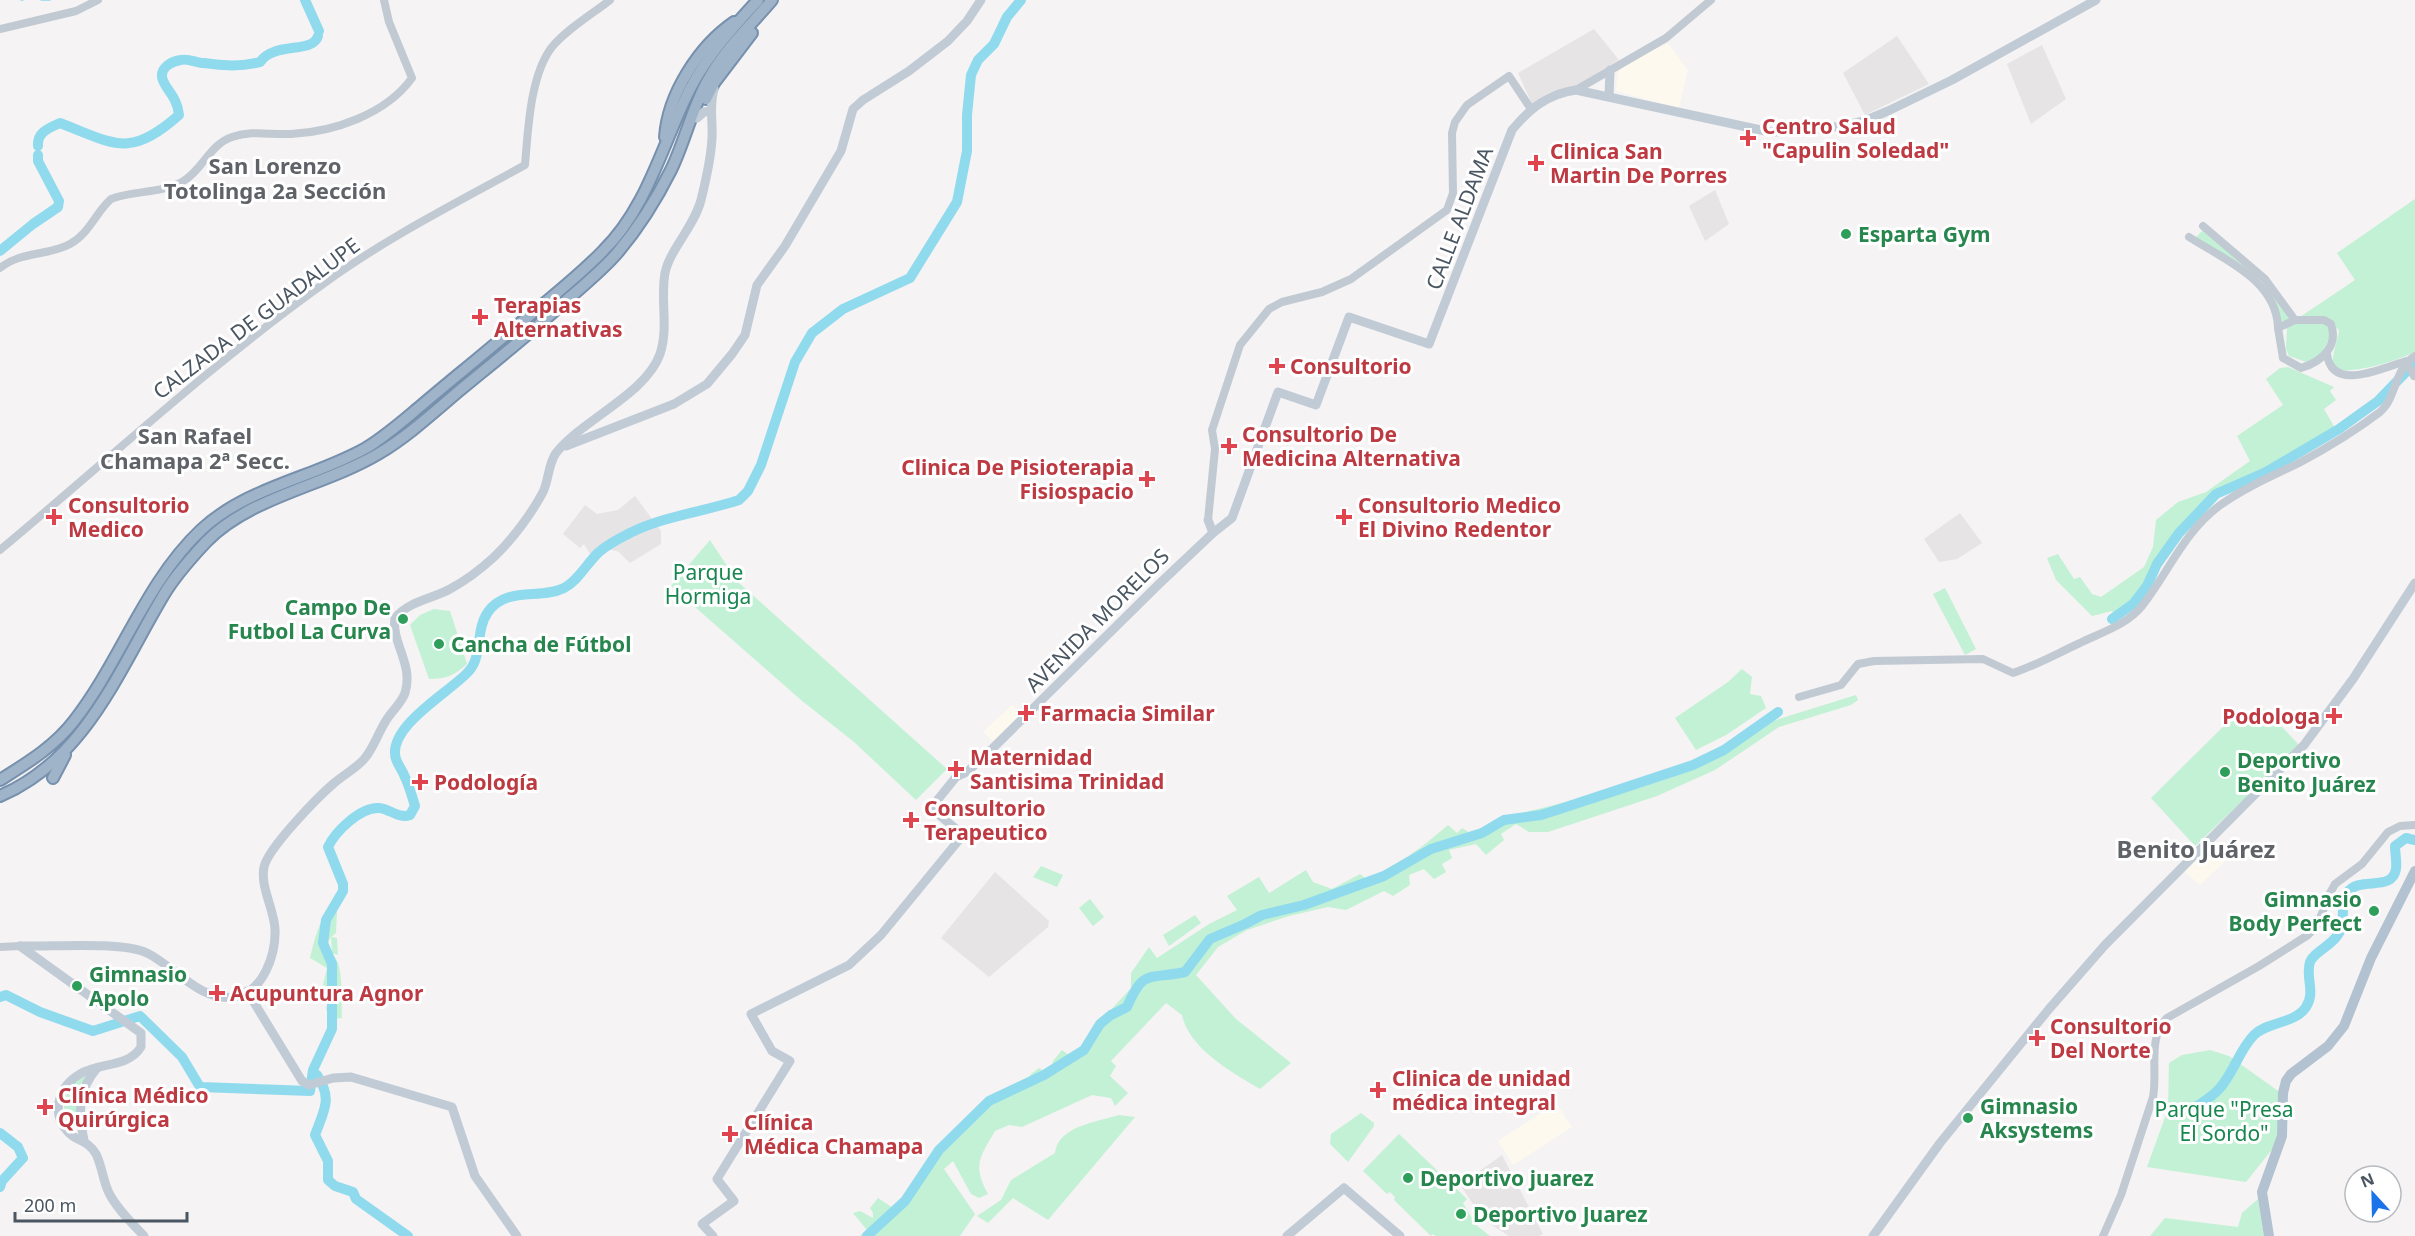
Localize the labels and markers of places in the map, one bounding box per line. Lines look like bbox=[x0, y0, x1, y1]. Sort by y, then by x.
place label: Centro Salud "Capulin Soledad" bbox=[1762, 112, 1949, 164]
marker: Centro Salud "Capulin Soledad" bbox=[1739, 129, 1757, 147]
place label: Clinica San Martin De Porres bbox=[1550, 137, 1727, 189]
marker: Clinica San Martin De Porres bbox=[1527, 154, 1545, 172]
place label: Esparta Gym bbox=[1858, 220, 1990, 248]
marker: Esparta Gym bbox=[1839, 227, 1853, 241]
place label: Terapias Alternativas bbox=[494, 291, 623, 343]
marker: Terapias Alternativas bbox=[471, 308, 489, 326]
place label: Consultorio bbox=[1290, 352, 1412, 380]
marker: Consultorio bbox=[1268, 357, 1286, 375]
place label: Consultorio De Medicina Alternativa bbox=[1242, 420, 1461, 472]
marker: Consultorio De Medicina Alternativa bbox=[1220, 437, 1238, 455]
place label: Clinica De Pisioterapia Fisiospacio bbox=[901, 453, 1134, 505]
marker: Clinica De Pisioterapia Fisiospacio bbox=[1138, 470, 1156, 488]
place label: Consultorio Medico bbox=[68, 491, 190, 543]
place label: Consultorio Medico El Divino Redentor bbox=[1358, 491, 1561, 543]
marker: Consultorio Medico bbox=[45, 508, 63, 526]
marker: Consultorio Medico El Divino Redentor bbox=[1335, 508, 1353, 526]
place label: Campo De Futbol La Curva bbox=[228, 593, 391, 645]
marker: Campo De Futbol La Curva bbox=[396, 612, 410, 626]
place label: Cancha de Fútbol bbox=[451, 630, 631, 658]
marker: Cancha de Fútbol bbox=[432, 637, 446, 651]
place label: Farmacia Similar bbox=[1040, 699, 1215, 727]
place label: Podologa bbox=[2222, 702, 2320, 730]
marker: Farmacia Similar bbox=[1017, 704, 1035, 722]
marker: Podologa bbox=[2325, 707, 2343, 725]
place label: Maternidad Santisima Trinidad bbox=[970, 743, 1164, 795]
place label: Deportivo Benito Juárez bbox=[2237, 746, 2376, 798]
marker: Maternidad Santisima Trinidad bbox=[947, 760, 965, 778]
marker: Deportivo Benito Juárez bbox=[2218, 765, 2232, 779]
place label: Podología bbox=[434, 768, 538, 796]
marker: Podología bbox=[411, 773, 429, 791]
place label: Consultorio Terapeutico bbox=[924, 794, 1048, 846]
marker: Consultorio Terapeutico bbox=[902, 811, 920, 829]
place label: Gimnasio Body Perfect bbox=[2229, 885, 2362, 937]
marker: Gimnasio Body Perfect bbox=[2367, 904, 2381, 918]
place label: Gimnasio Apolo bbox=[89, 960, 187, 1012]
marker: Gimnasio Apolo bbox=[70, 979, 84, 993]
place label: Acupuntura Agnor bbox=[230, 979, 424, 1007]
marker: Acupuntura Agnor bbox=[208, 984, 226, 1002]
place label: Consultorio Del Norte bbox=[2050, 1012, 2172, 1064]
marker: Consultorio Del Norte bbox=[2028, 1029, 2046, 1047]
place label: Clinica de unidad médica integral bbox=[1392, 1064, 1571, 1116]
place label: Clínica Médico Quirúrgica bbox=[58, 1081, 209, 1133]
marker: Clinica de unidad médica integral bbox=[1369, 1081, 1387, 1099]
place label: Gimnasio Aksystems bbox=[1980, 1092, 2093, 1144]
marker: Clínica Médico Quirúrgica bbox=[36, 1098, 54, 1116]
place label: Clínica Médica Chamapa bbox=[744, 1108, 923, 1160]
marker: Gimnasio Aksystems bbox=[1961, 1111, 1975, 1125]
marker: Clínica Médica Chamapa bbox=[721, 1125, 739, 1143]
place label: Deportivo juarez bbox=[1420, 1164, 1594, 1192]
marker: Deportivo juarez bbox=[1401, 1171, 1415, 1185]
place label: Deportivo Juarez bbox=[1473, 1200, 1648, 1228]
marker: Deportivo Juarez bbox=[1454, 1207, 1468, 1221]

